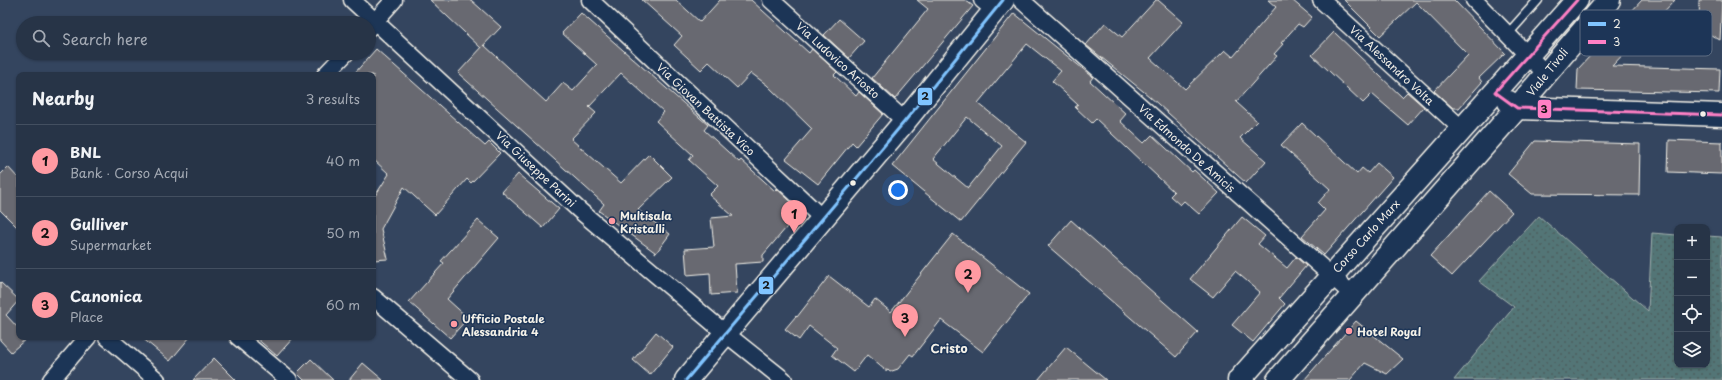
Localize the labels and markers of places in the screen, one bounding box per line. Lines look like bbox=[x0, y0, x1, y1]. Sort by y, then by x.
unlabelled marker bbox=[1698, 109, 1708, 119]
unlabelled marker bbox=[848, 178, 858, 188]
pin: 1 bbox=[781, 200, 807, 233]
place label: Multisala Kristalli bbox=[620, 207, 672, 237]
marker: Multisala Kristalli bbox=[607, 216, 617, 226]
pin: 2 bbox=[955, 260, 981, 293]
pin: 3 bbox=[892, 304, 918, 337]
place label: Ufficio Postale Alessandria 4 bbox=[462, 310, 545, 340]
marker: Ufficio Postale Alessandria 4 bbox=[449, 319, 459, 329]
place label: Hotel Royal bbox=[1357, 323, 1421, 340]
marker: Hotel Royal bbox=[1344, 326, 1354, 336]

